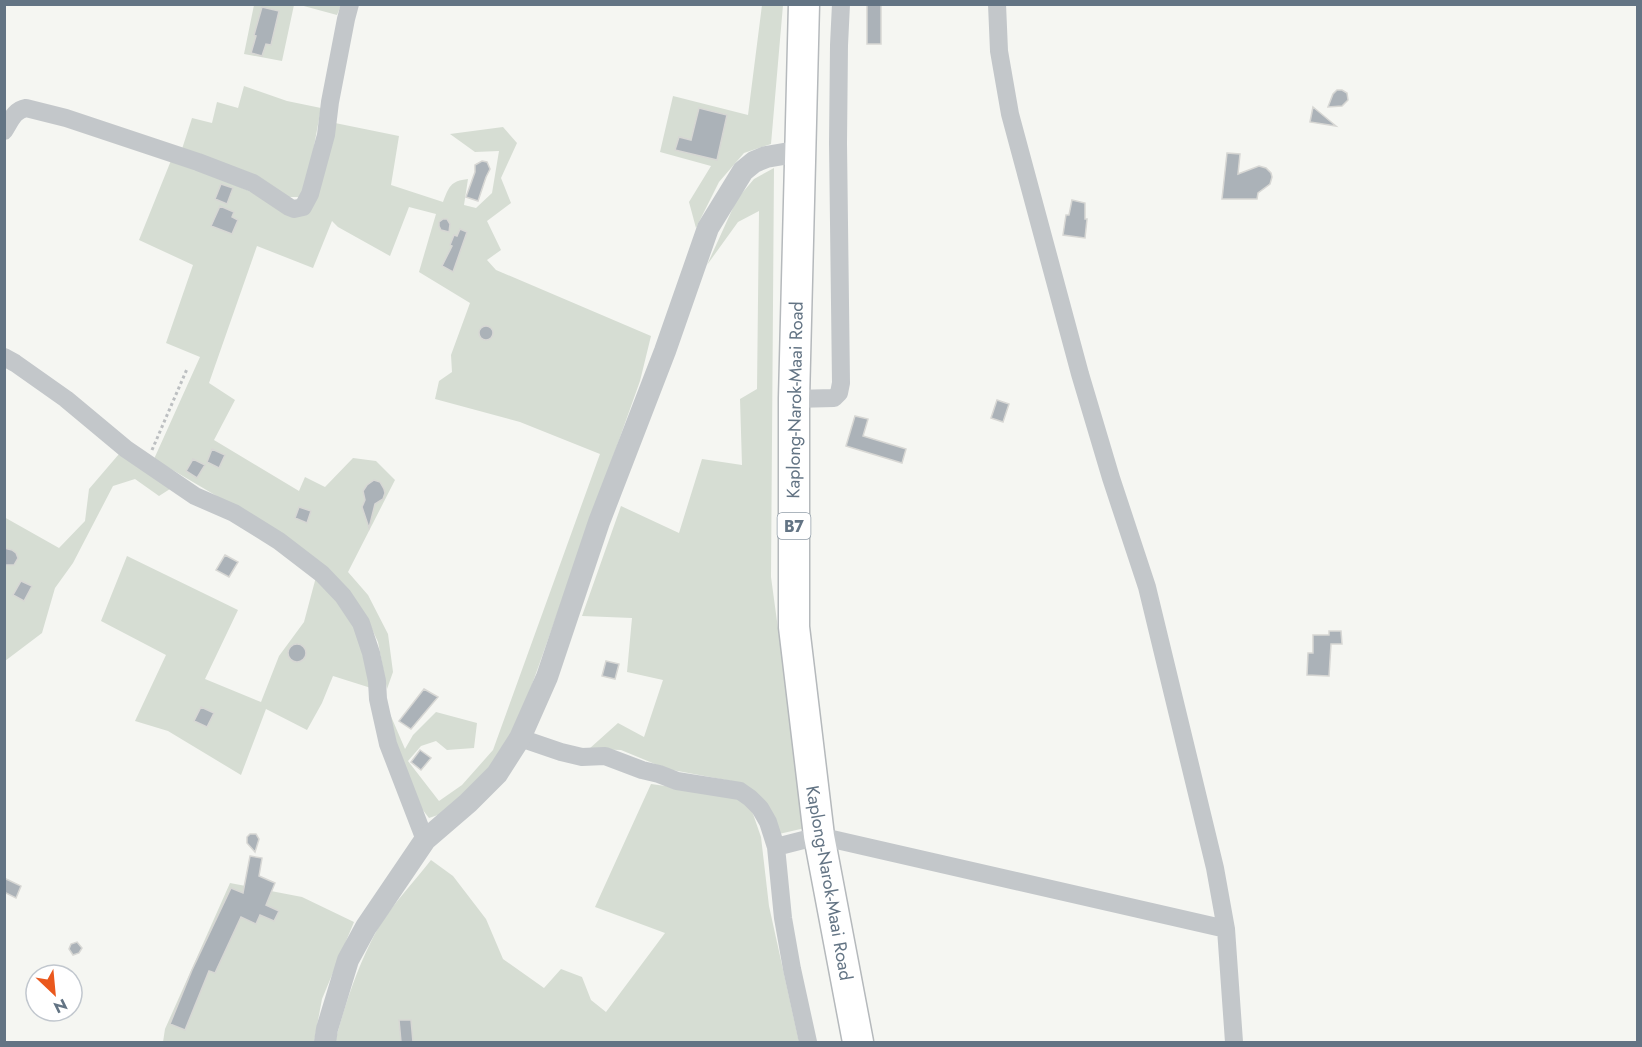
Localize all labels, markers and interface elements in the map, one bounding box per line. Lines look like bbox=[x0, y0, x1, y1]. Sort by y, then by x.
street label: Kaplong-Narok-Maai Road bbox=[780, 301, 810, 499]
road number: B7 bbox=[778, 513, 810, 539]
street label: Kaplong-Narok-Maai Road bbox=[799, 784, 859, 982]
north arrow bbox=[24, 963, 84, 1023]
text: N bbox=[50, 993, 71, 1019]

